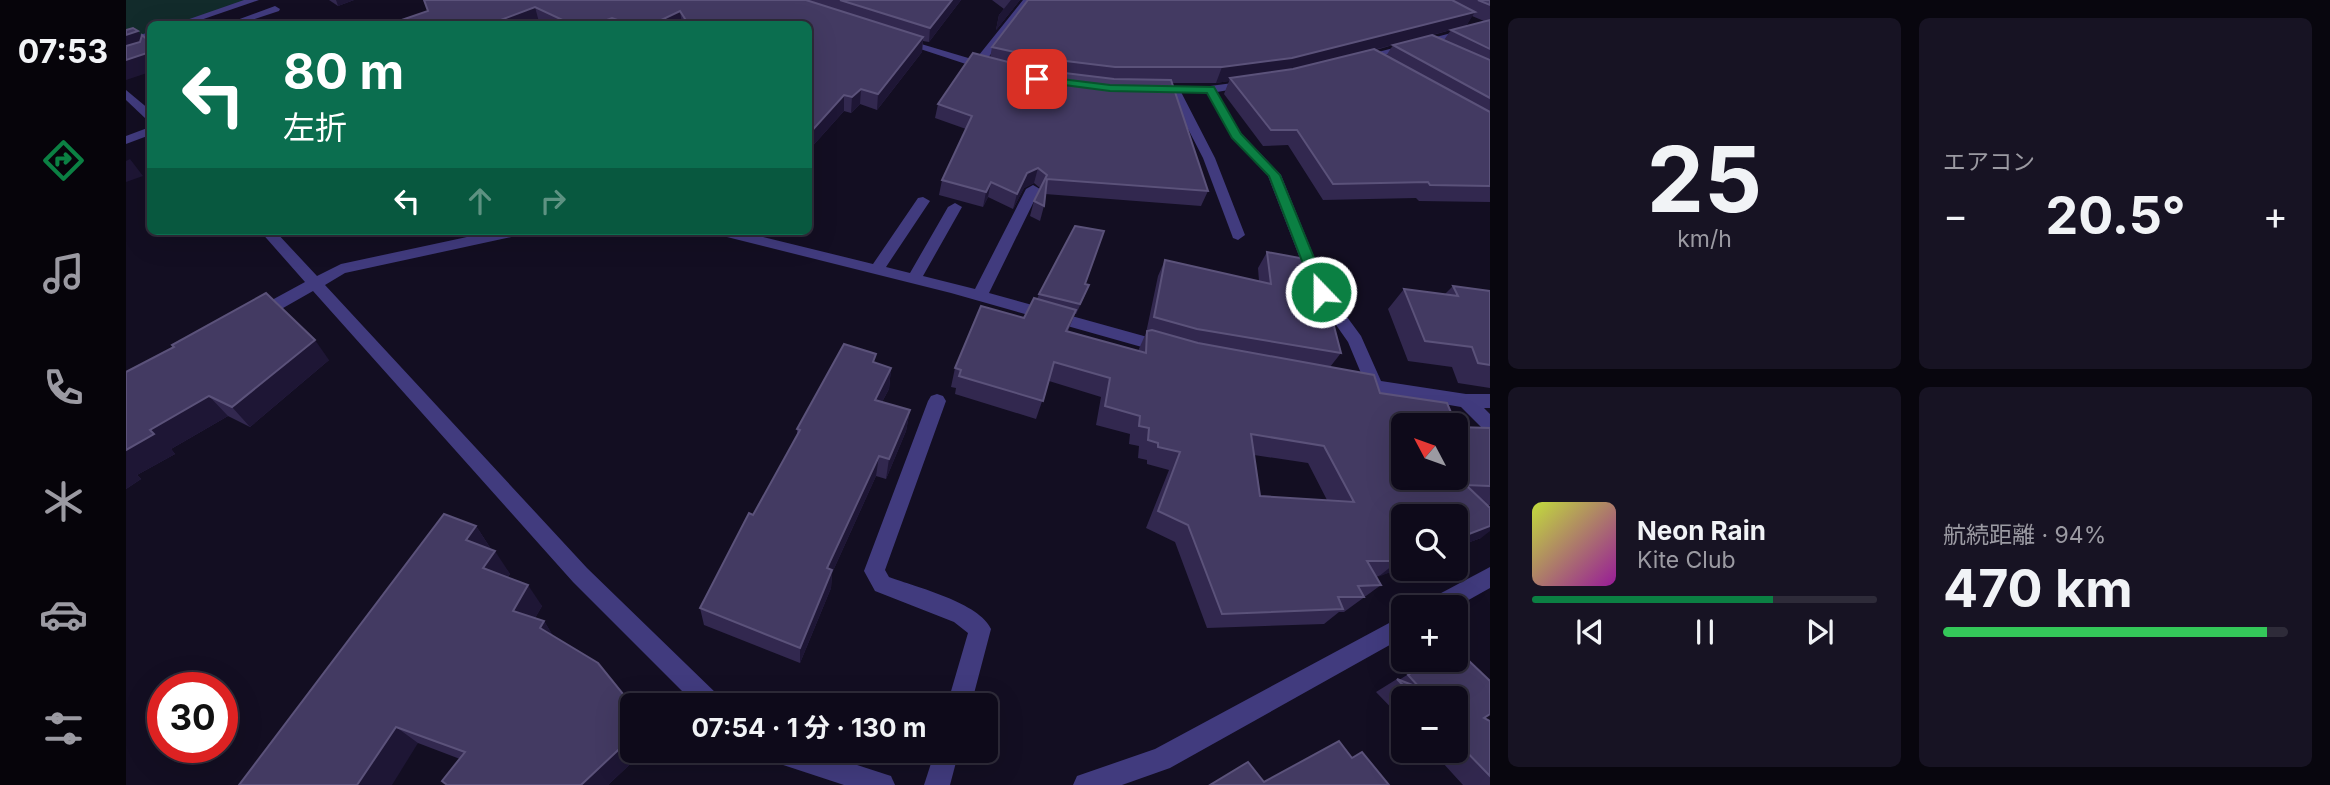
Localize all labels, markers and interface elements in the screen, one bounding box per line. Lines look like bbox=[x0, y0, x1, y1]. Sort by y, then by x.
text: 07:53 bbox=[18, 32, 108, 71]
text: 80 m bbox=[283, 42, 404, 101]
icon: left bbox=[168, 49, 259, 140]
pin bbox=[1007, 49, 1067, 109]
icon: arrive bbox=[1018, 60, 1056, 98]
text: 左折 bbox=[283, 108, 347, 147]
text: 25 bbox=[1647, 124, 1762, 234]
icon: directions bbox=[39, 136, 88, 185]
text: エアコン bbox=[1943, 148, 2035, 176]
icon: left bbox=[388, 182, 426, 220]
icon: ahead bbox=[461, 182, 499, 220]
icon: right bbox=[534, 182, 572, 220]
text: 20.5° bbox=[2045, 184, 2186, 247]
text: − bbox=[1943, 192, 1968, 238]
text: + bbox=[2263, 192, 2288, 238]
text: km/h bbox=[1677, 225, 1732, 253]
icon: music bbox=[39, 249, 88, 298]
position arrow bbox=[1284, 255, 1358, 329]
icon: phone bbox=[39, 363, 88, 412]
north arrow bbox=[1391, 413, 1468, 490]
map controls bbox=[1391, 413, 1468, 763]
icon: climate bbox=[39, 477, 88, 526]
button: search bbox=[1391, 504, 1468, 581]
text: Neon Rain bbox=[1637, 515, 1766, 546]
text: 航続距離 · 94% bbox=[1943, 521, 2106, 549]
text: Kite Club bbox=[1637, 546, 1736, 574]
text: 470 km bbox=[1943, 557, 2133, 620]
icon: car bbox=[39, 590, 88, 639]
button: + bbox=[1391, 595, 1468, 672]
icon: previous bbox=[1571, 613, 1609, 651]
icon: pause bbox=[1686, 613, 1724, 651]
icon: next bbox=[1801, 613, 1839, 651]
speed limit sign: 30 bbox=[147, 672, 238, 763]
button: − bbox=[1391, 686, 1468, 763]
icon: filters bbox=[39, 704, 88, 753]
text: 07:54 · 1 分 · 130 m bbox=[692, 712, 926, 743]

